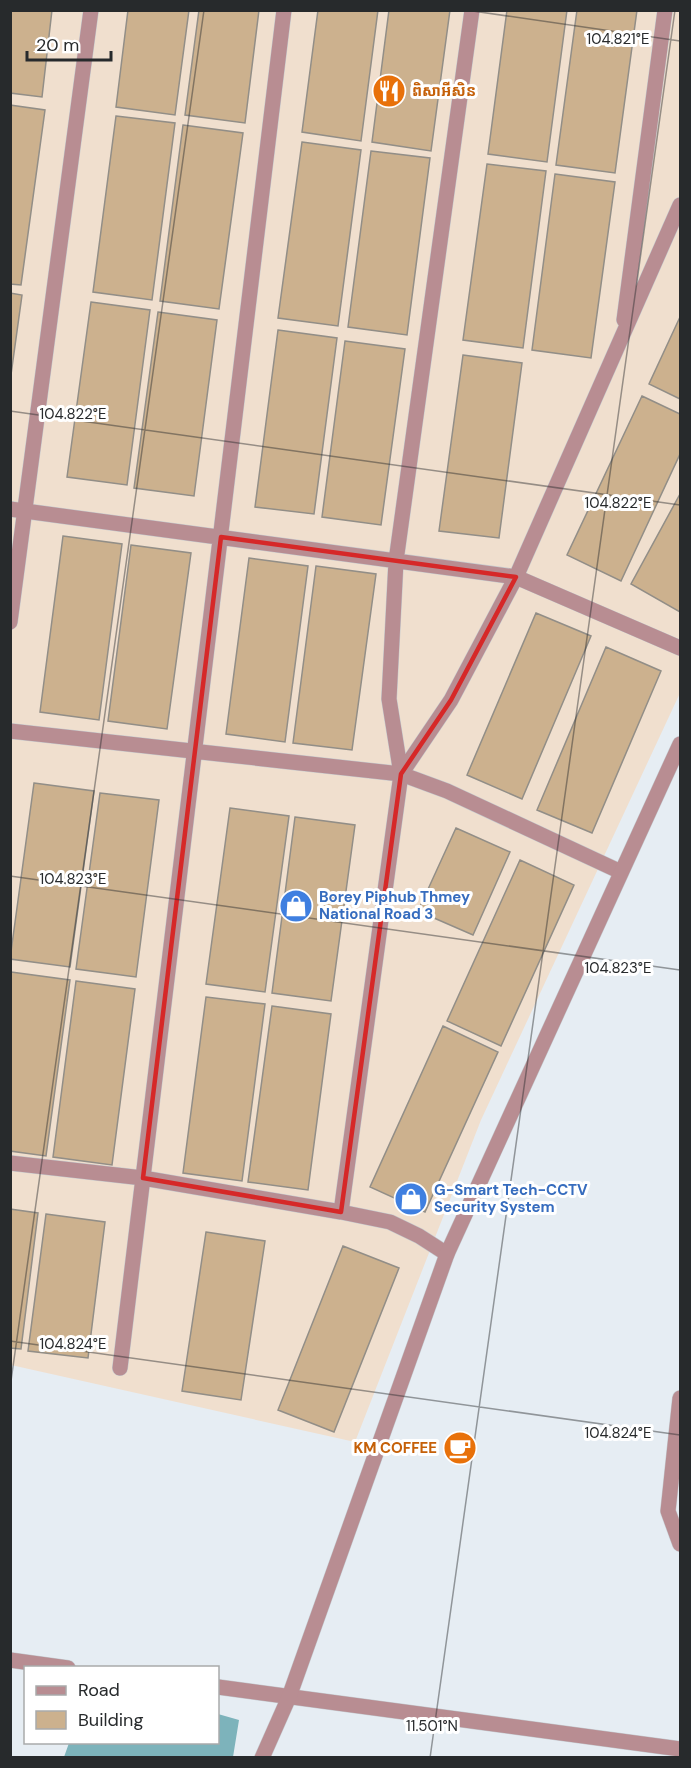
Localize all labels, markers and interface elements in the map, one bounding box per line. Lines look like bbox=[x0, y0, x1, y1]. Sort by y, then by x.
scale bar bbox=[27, 24, 111, 62]
text: 104.821°E bbox=[587, 29, 649, 49]
text: 20 m bbox=[36, 33, 79, 57]
restaurant icon: ពិសាអីសិន bbox=[371, 73, 407, 109]
place label: ពិសាអីសិន bbox=[412, 81, 476, 101]
text: 104.822°E bbox=[40, 404, 106, 424]
text: 104.822°E bbox=[585, 493, 651, 513]
text: 104.823°E bbox=[39, 869, 107, 889]
place label: Borey Piphub Thmey National Road 3 bbox=[319, 887, 470, 924]
shop icon: Borey Piphub Thmey National Road 3 bbox=[278, 888, 314, 924]
text: 104.823°E bbox=[584, 958, 652, 978]
place label: G-Smart Tech-CCTV Security System bbox=[434, 1180, 588, 1217]
shop icon: G-Smart Tech-CCTV Security System bbox=[393, 1181, 429, 1217]
text: 104.824°E bbox=[40, 1334, 107, 1354]
text: 104.824°E bbox=[585, 1423, 652, 1443]
cafe icon: KM COFFEE bbox=[442, 1430, 478, 1466]
place label: KM COFFEE bbox=[353, 1438, 437, 1458]
legend bbox=[24, 1666, 219, 1744]
text: Road bbox=[78, 1678, 120, 1702]
text: Building bbox=[78, 1708, 143, 1732]
text: 11.501°N bbox=[406, 1716, 458, 1736]

